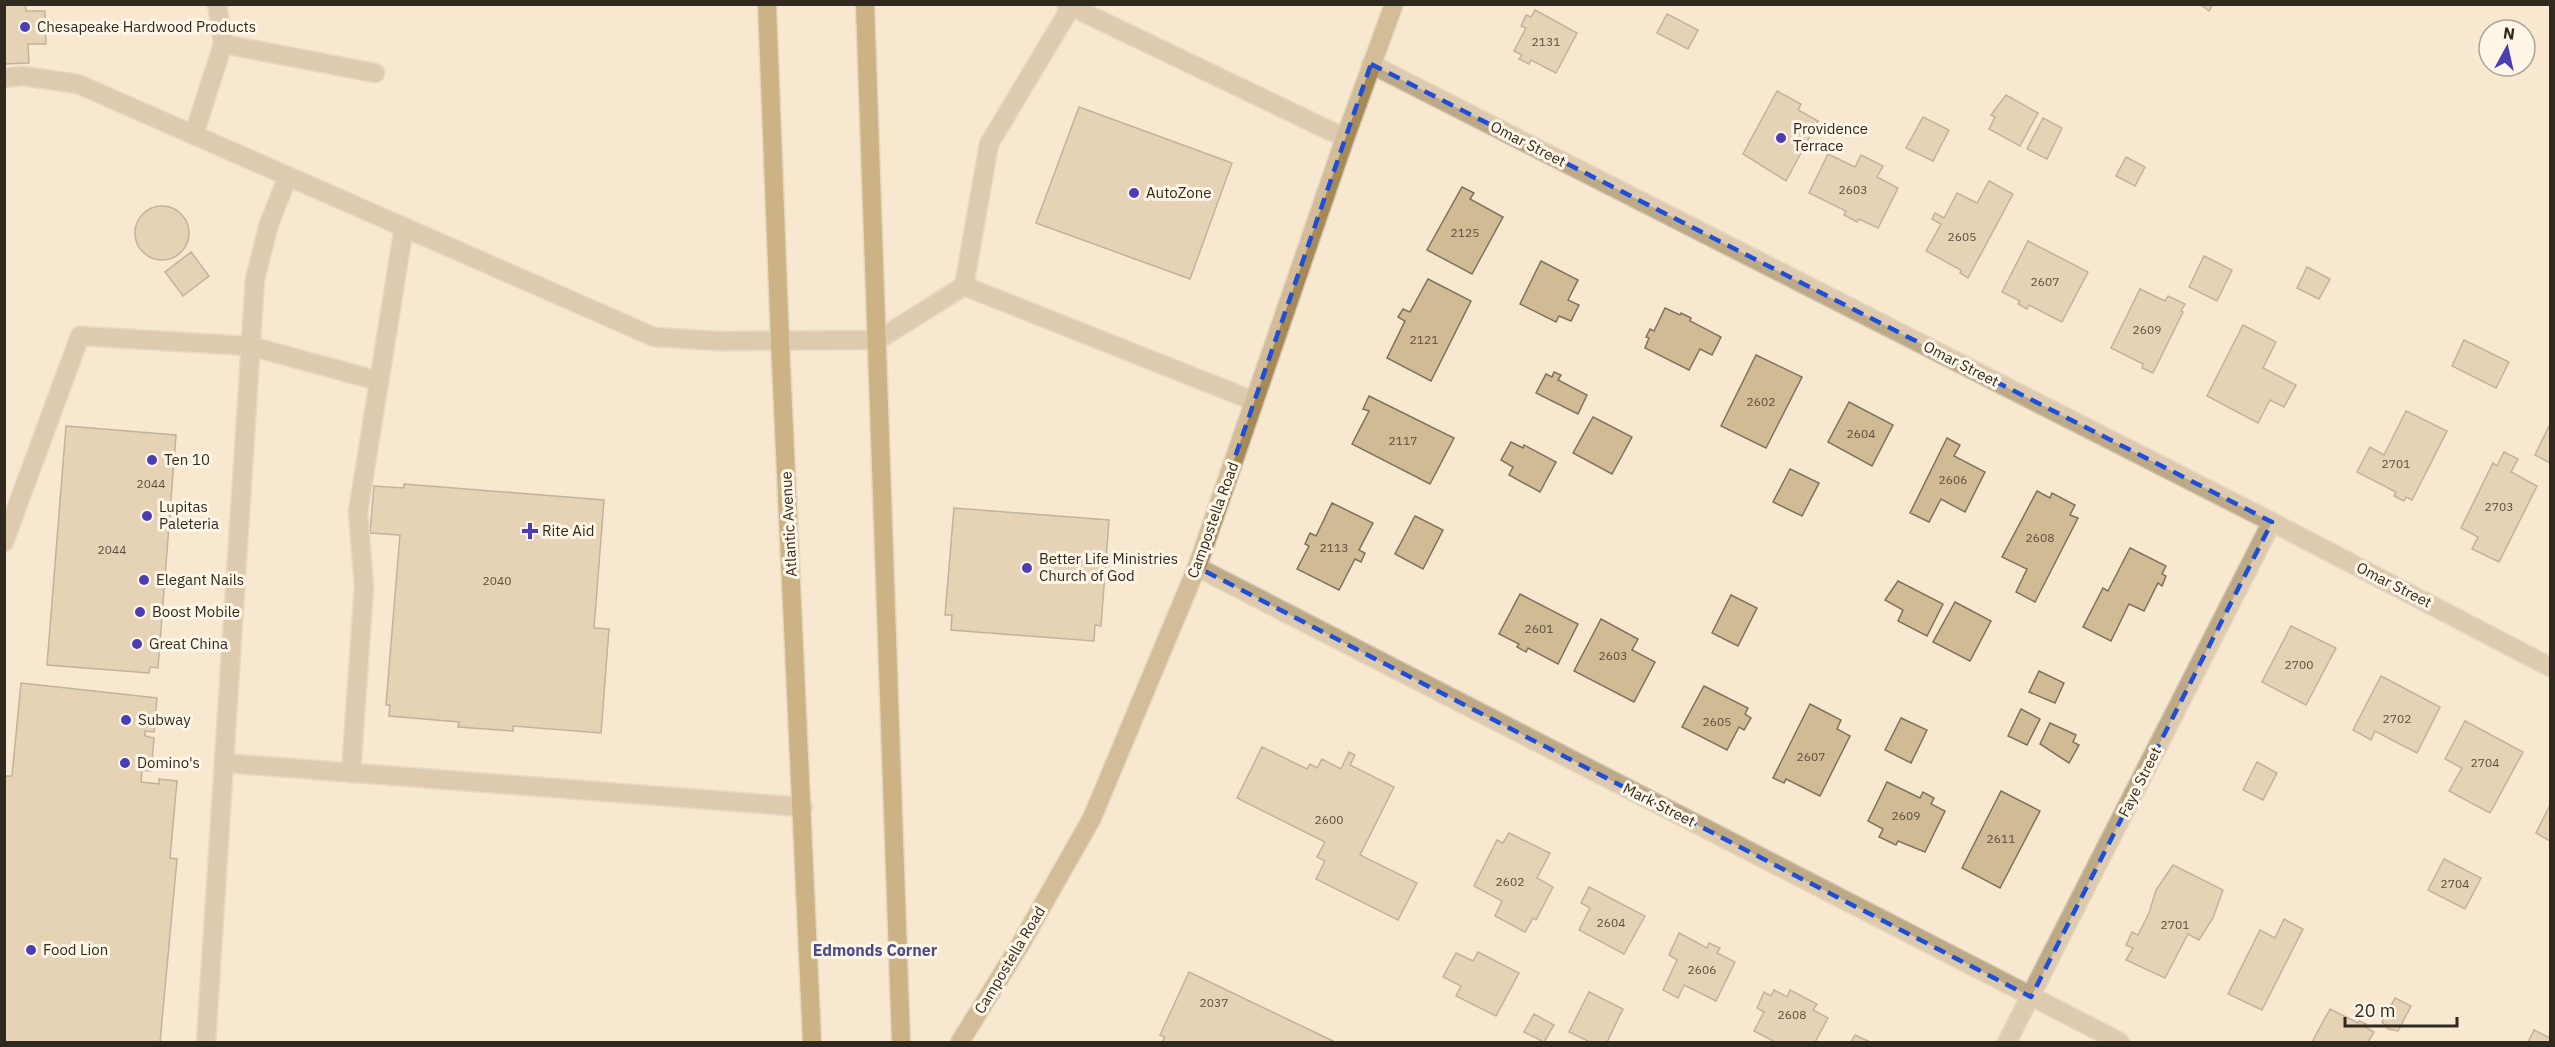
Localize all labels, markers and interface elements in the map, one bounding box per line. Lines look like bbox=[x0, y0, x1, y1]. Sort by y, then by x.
place label: Chesapeake Hardwood Products bbox=[37, 17, 256, 36]
north arrow bbox=[2477, 18, 2537, 78]
marker: Chesapeake Hardwood Products bbox=[18, 20, 32, 34]
text: N bbox=[2502, 22, 2516, 44]
house number: 2131 bbox=[1532, 34, 1560, 49]
street label: Omar Street bbox=[1487, 116, 1569, 171]
place label: Providence Terrace bbox=[1793, 119, 1868, 155]
marker: Providence Terrace bbox=[1774, 131, 1788, 145]
house number: 2603 bbox=[1839, 182, 1867, 197]
place label: AutoZone bbox=[1146, 183, 1211, 202]
marker: AutoZone bbox=[1127, 186, 1141, 200]
house number: 2125 bbox=[1451, 225, 1479, 240]
house number: 2605 bbox=[1948, 229, 1976, 244]
house number: 2607 bbox=[2031, 274, 2059, 289]
house number: 2609 bbox=[2133, 322, 2161, 337]
house number: 2121 bbox=[1410, 332, 1438, 347]
street label: Omar Street bbox=[1920, 336, 2002, 391]
house number: 2602 bbox=[1747, 394, 1775, 409]
house number: 2604 bbox=[1847, 426, 1875, 441]
house number: 2117 bbox=[1389, 433, 1417, 448]
place label: Ten 10 bbox=[164, 450, 210, 469]
marker: Ten 10 bbox=[145, 453, 159, 467]
house number: 2701 bbox=[2382, 456, 2410, 471]
street label: Campostella Road bbox=[1183, 459, 1242, 581]
street label: Atlantic Avenue bbox=[776, 471, 801, 577]
house number: 2606 bbox=[1939, 472, 1967, 487]
house number: 2044 bbox=[137, 476, 165, 491]
place label: Lupitas Paleteria bbox=[159, 497, 219, 533]
house number: 2703 bbox=[2485, 499, 2513, 514]
marker: Lupitas Paleteria bbox=[140, 509, 154, 523]
place label: Rite Aid bbox=[542, 521, 594, 540]
marker: Rite Aid bbox=[523, 524, 537, 538]
house number: 2608 bbox=[2026, 530, 2054, 545]
house number: 2113 bbox=[1320, 540, 1348, 555]
house number: 2044 bbox=[98, 542, 126, 557]
place label: Better Life Ministries Church of God bbox=[1039, 549, 1178, 585]
street label: Omar Street bbox=[2353, 557, 2435, 612]
marker: Better Life Ministries Church of God bbox=[1020, 561, 1034, 575]
place label: Elegant Nails bbox=[156, 570, 244, 589]
marker: Elegant Nails bbox=[137, 573, 151, 587]
house number: 2040 bbox=[483, 573, 511, 588]
place label: Boost Mobile bbox=[152, 602, 240, 621]
marker: Boost Mobile bbox=[133, 605, 147, 619]
house number: 2601 bbox=[1525, 621, 1553, 636]
place label: Great China bbox=[149, 634, 228, 653]
marker: Great China bbox=[130, 637, 144, 651]
house number: 2603 bbox=[1599, 648, 1627, 663]
house number: 2700 bbox=[2285, 657, 2313, 672]
place label: Subway bbox=[138, 710, 191, 729]
house number: 2702 bbox=[2383, 711, 2411, 726]
marker: Subway bbox=[119, 713, 133, 727]
house number: 2605 bbox=[1703, 714, 1731, 729]
street label: Faye Street bbox=[2114, 744, 2165, 820]
house number: 2607 bbox=[1797, 749, 1825, 764]
place label: Domino's bbox=[137, 753, 200, 772]
house number: 2704 bbox=[2471, 755, 2499, 770]
marker: Domino's bbox=[118, 756, 132, 770]
street label: Mark Street bbox=[1620, 778, 1698, 831]
house number: 2609 bbox=[1892, 808, 1920, 823]
house number: 2600 bbox=[1315, 812, 1343, 827]
house number: 2611 bbox=[1987, 831, 2015, 846]
house number: 2602 bbox=[1496, 874, 1524, 889]
house number: 2704 bbox=[2441, 876, 2469, 891]
street label: Campostella Road bbox=[970, 902, 1049, 1017]
house number: 2604 bbox=[1597, 915, 1625, 930]
house number: 2701 bbox=[2161, 917, 2189, 932]
place label: Food Lion bbox=[43, 940, 108, 959]
district label: Edmonds Corner bbox=[813, 940, 938, 960]
marker: Food Lion bbox=[24, 943, 38, 957]
house number: 2606 bbox=[1688, 962, 1716, 977]
scale bar bbox=[2345, 990, 2458, 1028]
house number: 2037 bbox=[1200, 995, 1228, 1010]
text: 20 m bbox=[2354, 999, 2396, 1022]
house number: 2608 bbox=[1778, 1007, 1806, 1022]

